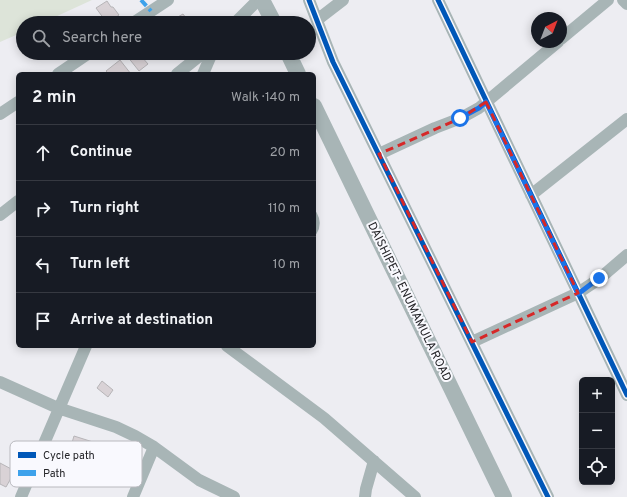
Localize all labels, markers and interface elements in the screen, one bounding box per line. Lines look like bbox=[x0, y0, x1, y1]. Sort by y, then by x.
north arrow bbox=[531, 12, 567, 48]
search box bbox=[16, 16, 316, 60]
icon: search bbox=[30, 27, 52, 49]
text: Search here bbox=[62, 29, 142, 48]
text: 2 min bbox=[32, 87, 76, 109]
text: Walk · 140 m bbox=[231, 90, 300, 106]
route start bbox=[451, 109, 469, 127]
icon: ahead bbox=[32, 142, 54, 164]
text: Continue bbox=[70, 143, 132, 162]
text: 20 m bbox=[270, 145, 300, 161]
icon: right bbox=[32, 198, 54, 220]
text: Turn right bbox=[70, 199, 139, 218]
text: 110 m bbox=[268, 201, 300, 217]
street label: DAISHIPET- ENUMAMULA ROAD bbox=[363, 220, 455, 384]
icon: left bbox=[32, 254, 54, 276]
text: Turn left bbox=[70, 255, 130, 274]
text: 10 m bbox=[273, 257, 300, 273]
route end bbox=[590, 269, 608, 287]
icon: arrive bbox=[32, 310, 54, 332]
text: Arrive at destination bbox=[70, 311, 213, 330]
map controls bbox=[579, 377, 615, 485]
button: + bbox=[579, 377, 615, 413]
button: − bbox=[579, 413, 615, 449]
legend bbox=[10, 441, 142, 487]
text: Cycle path bbox=[43, 449, 95, 463]
button: locate bbox=[579, 449, 615, 485]
text: Path bbox=[43, 467, 65, 481]

